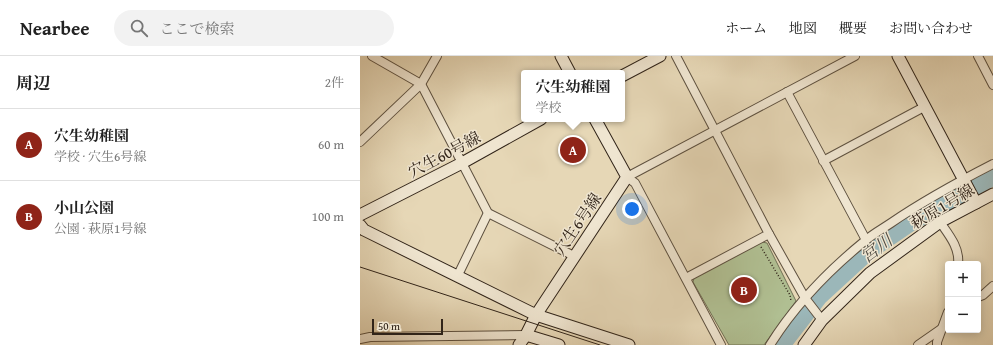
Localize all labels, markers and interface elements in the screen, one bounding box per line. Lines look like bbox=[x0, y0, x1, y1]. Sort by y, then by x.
search box bbox=[114, 10, 394, 46]
text: Nearbee bbox=[20, 14, 90, 42]
icon: search bbox=[128, 17, 150, 39]
text: ここで検索 bbox=[160, 18, 235, 39]
text: ホーム bbox=[725, 18, 767, 38]
text: 地図 bbox=[789, 18, 817, 38]
text: 概要 bbox=[839, 18, 867, 38]
text: お問い合わせ bbox=[889, 18, 973, 38]
text: 周辺 bbox=[16, 70, 50, 95]
popup bbox=[521, 70, 625, 122]
text: 2件 bbox=[325, 73, 344, 92]
text: 穴生幼稚園 bbox=[535, 76, 611, 97]
text: 学校 bbox=[535, 98, 562, 117]
text: 穴生幼稚園 bbox=[54, 125, 129, 146]
street label: 穴生60号線 bbox=[403, 125, 485, 183]
text: A bbox=[25, 135, 33, 154]
text: 60 m bbox=[318, 135, 344, 154]
pin: A bbox=[560, 135, 586, 165]
text: 学校 · 穴生6号線 bbox=[54, 147, 146, 166]
street label: 萩原1号線 bbox=[905, 177, 979, 235]
street label: 穴生6号線 bbox=[547, 188, 607, 260]
text: 小山公園 bbox=[54, 197, 114, 218]
your location bbox=[622, 199, 642, 219]
text: B bbox=[25, 207, 33, 226]
text: 100 m bbox=[312, 207, 344, 226]
text: 公園 · 萩原1号線 bbox=[54, 219, 146, 238]
water label: 宮川 bbox=[855, 227, 899, 268]
map controls bbox=[945, 261, 981, 333]
button: + bbox=[945, 261, 981, 297]
pin: B bbox=[731, 275, 757, 305]
button: − bbox=[945, 297, 981, 333]
scale bar bbox=[372, 317, 443, 336]
text: 50 m bbox=[378, 318, 400, 334]

